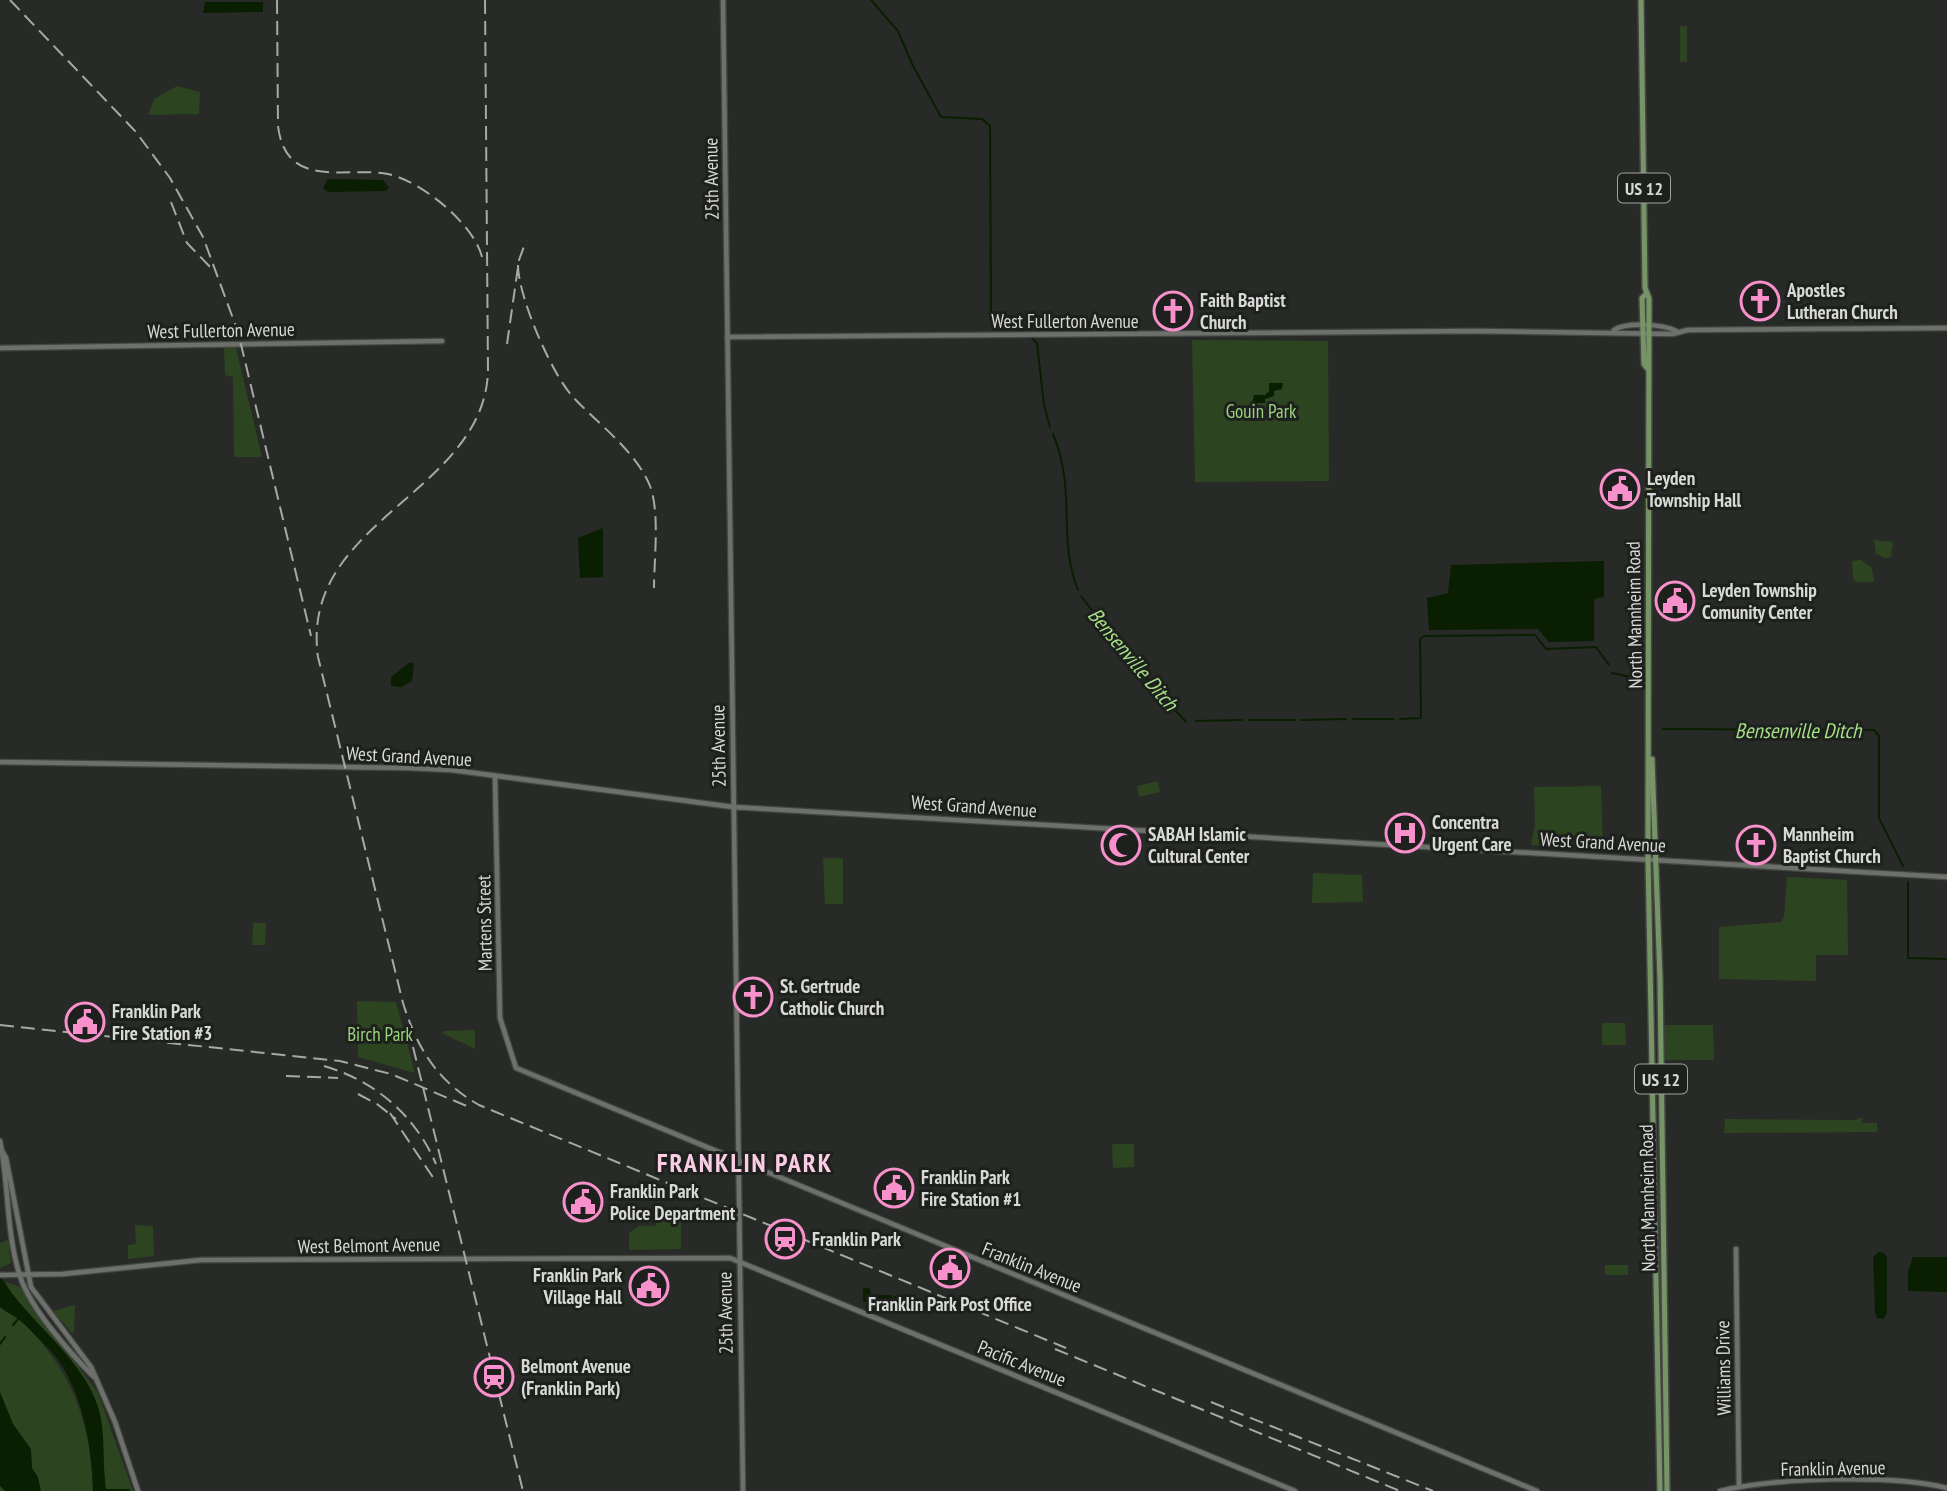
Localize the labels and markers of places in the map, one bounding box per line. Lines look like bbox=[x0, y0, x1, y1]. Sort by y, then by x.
place label: Apostles Lutheran Church bbox=[1786, 278, 1898, 324]
church icon: Apostles Lutheran Church bbox=[1739, 280, 1781, 322]
place label: Faith Baptist Church bbox=[1200, 288, 1286, 334]
church icon: Faith Baptist Church bbox=[1152, 290, 1194, 332]
place label: Leyden Township Hall bbox=[1647, 466, 1742, 512]
public building icon: Leyden Township Hall bbox=[1599, 468, 1641, 510]
place label: Leyden Township Comunity Center bbox=[1702, 578, 1817, 624]
public building icon: Leyden Township Comunity Center bbox=[1654, 580, 1696, 622]
place label: Concentra Urgent Care bbox=[1432, 810, 1512, 856]
hospital icon: Concentra Urgent Care bbox=[1384, 812, 1426, 854]
place label: SABAH Islamic Cultural Center bbox=[1148, 822, 1250, 868]
place label: Mannheim Baptist Church bbox=[1783, 822, 1881, 868]
mosque icon: SABAH Islamic Cultural Center bbox=[1100, 824, 1142, 866]
church icon: Mannheim Baptist Church bbox=[1735, 824, 1777, 866]
place label: St. Gertrude Catholic Church bbox=[780, 974, 884, 1020]
church icon: St. Gertrude Catholic Church bbox=[732, 976, 774, 1018]
place label: Franklin Park Fire Station #3 bbox=[112, 999, 212, 1045]
public building icon: Franklin Park Fire Station #3 bbox=[64, 1001, 106, 1043]
place label: Franklin Park Fire Station #1 bbox=[921, 1165, 1021, 1211]
public building icon: Franklin Park Fire Station #1 bbox=[873, 1167, 915, 1209]
place label: Franklin Park Police Department bbox=[610, 1179, 736, 1225]
public building icon: Franklin Park Police Department bbox=[562, 1181, 604, 1223]
station icon: Franklin Park bbox=[764, 1218, 806, 1260]
place label: Franklin Park bbox=[812, 1227, 901, 1251]
public building icon: Franklin Park Post Office bbox=[929, 1247, 971, 1289]
place label: Franklin Park Village Hall bbox=[533, 1263, 622, 1309]
public building icon: Franklin Park Village Hall bbox=[628, 1265, 670, 1307]
place label: Franklin Park Post Office bbox=[868, 1292, 1032, 1316]
place label: Belmont Avenue (Franklin Park) bbox=[521, 1354, 631, 1400]
station icon: Belmont Avenue (Franklin Park) bbox=[473, 1356, 515, 1398]

